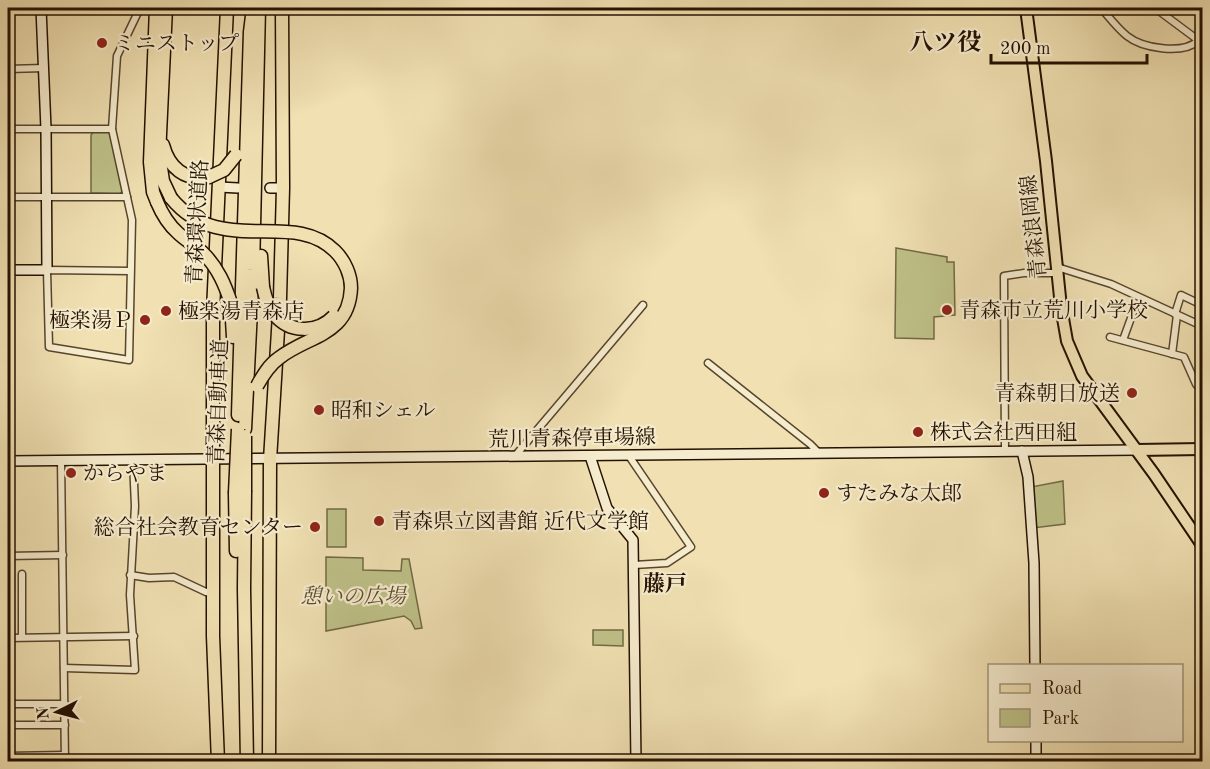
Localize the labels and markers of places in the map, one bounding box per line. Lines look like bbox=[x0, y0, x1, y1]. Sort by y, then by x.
place label: ミニストップ bbox=[114, 33, 239, 55]
marker: ミニストップ bbox=[95, 36, 109, 50]
place label: 青森市立荒川小学校 bbox=[959, 299, 1148, 322]
place label: 極楽湯青森店 bbox=[178, 300, 304, 323]
marker: 青森市立荒川小学校 bbox=[940, 303, 954, 317]
marker: 極楽湯青森店 bbox=[159, 304, 173, 318]
place label: 極楽湯Ｐ bbox=[49, 309, 133, 332]
marker: 極楽湯Ｐ bbox=[138, 313, 152, 327]
place label: 青森朝日放送 bbox=[994, 382, 1120, 405]
marker: 青森朝日放送 bbox=[1125, 386, 1139, 400]
place label: 昭和シェル bbox=[331, 399, 436, 422]
marker: 昭和シェル bbox=[312, 403, 326, 417]
place label: 株式会社西田組 bbox=[930, 421, 1077, 444]
marker: 株式会社西田組 bbox=[911, 425, 925, 439]
place label: からやま bbox=[83, 463, 167, 485]
marker: からやま bbox=[64, 466, 78, 480]
place label: すたみな太郎 bbox=[836, 482, 962, 505]
marker: すたみな太郎 bbox=[817, 486, 831, 500]
place label: 青森県立図書館 近代文学館 bbox=[391, 510, 649, 533]
marker: 青森県立図書館 近代文学館 bbox=[372, 514, 386, 528]
place label: 総合社会教育センター bbox=[94, 516, 303, 539]
marker: 総合社会教育センター bbox=[308, 520, 322, 534]

